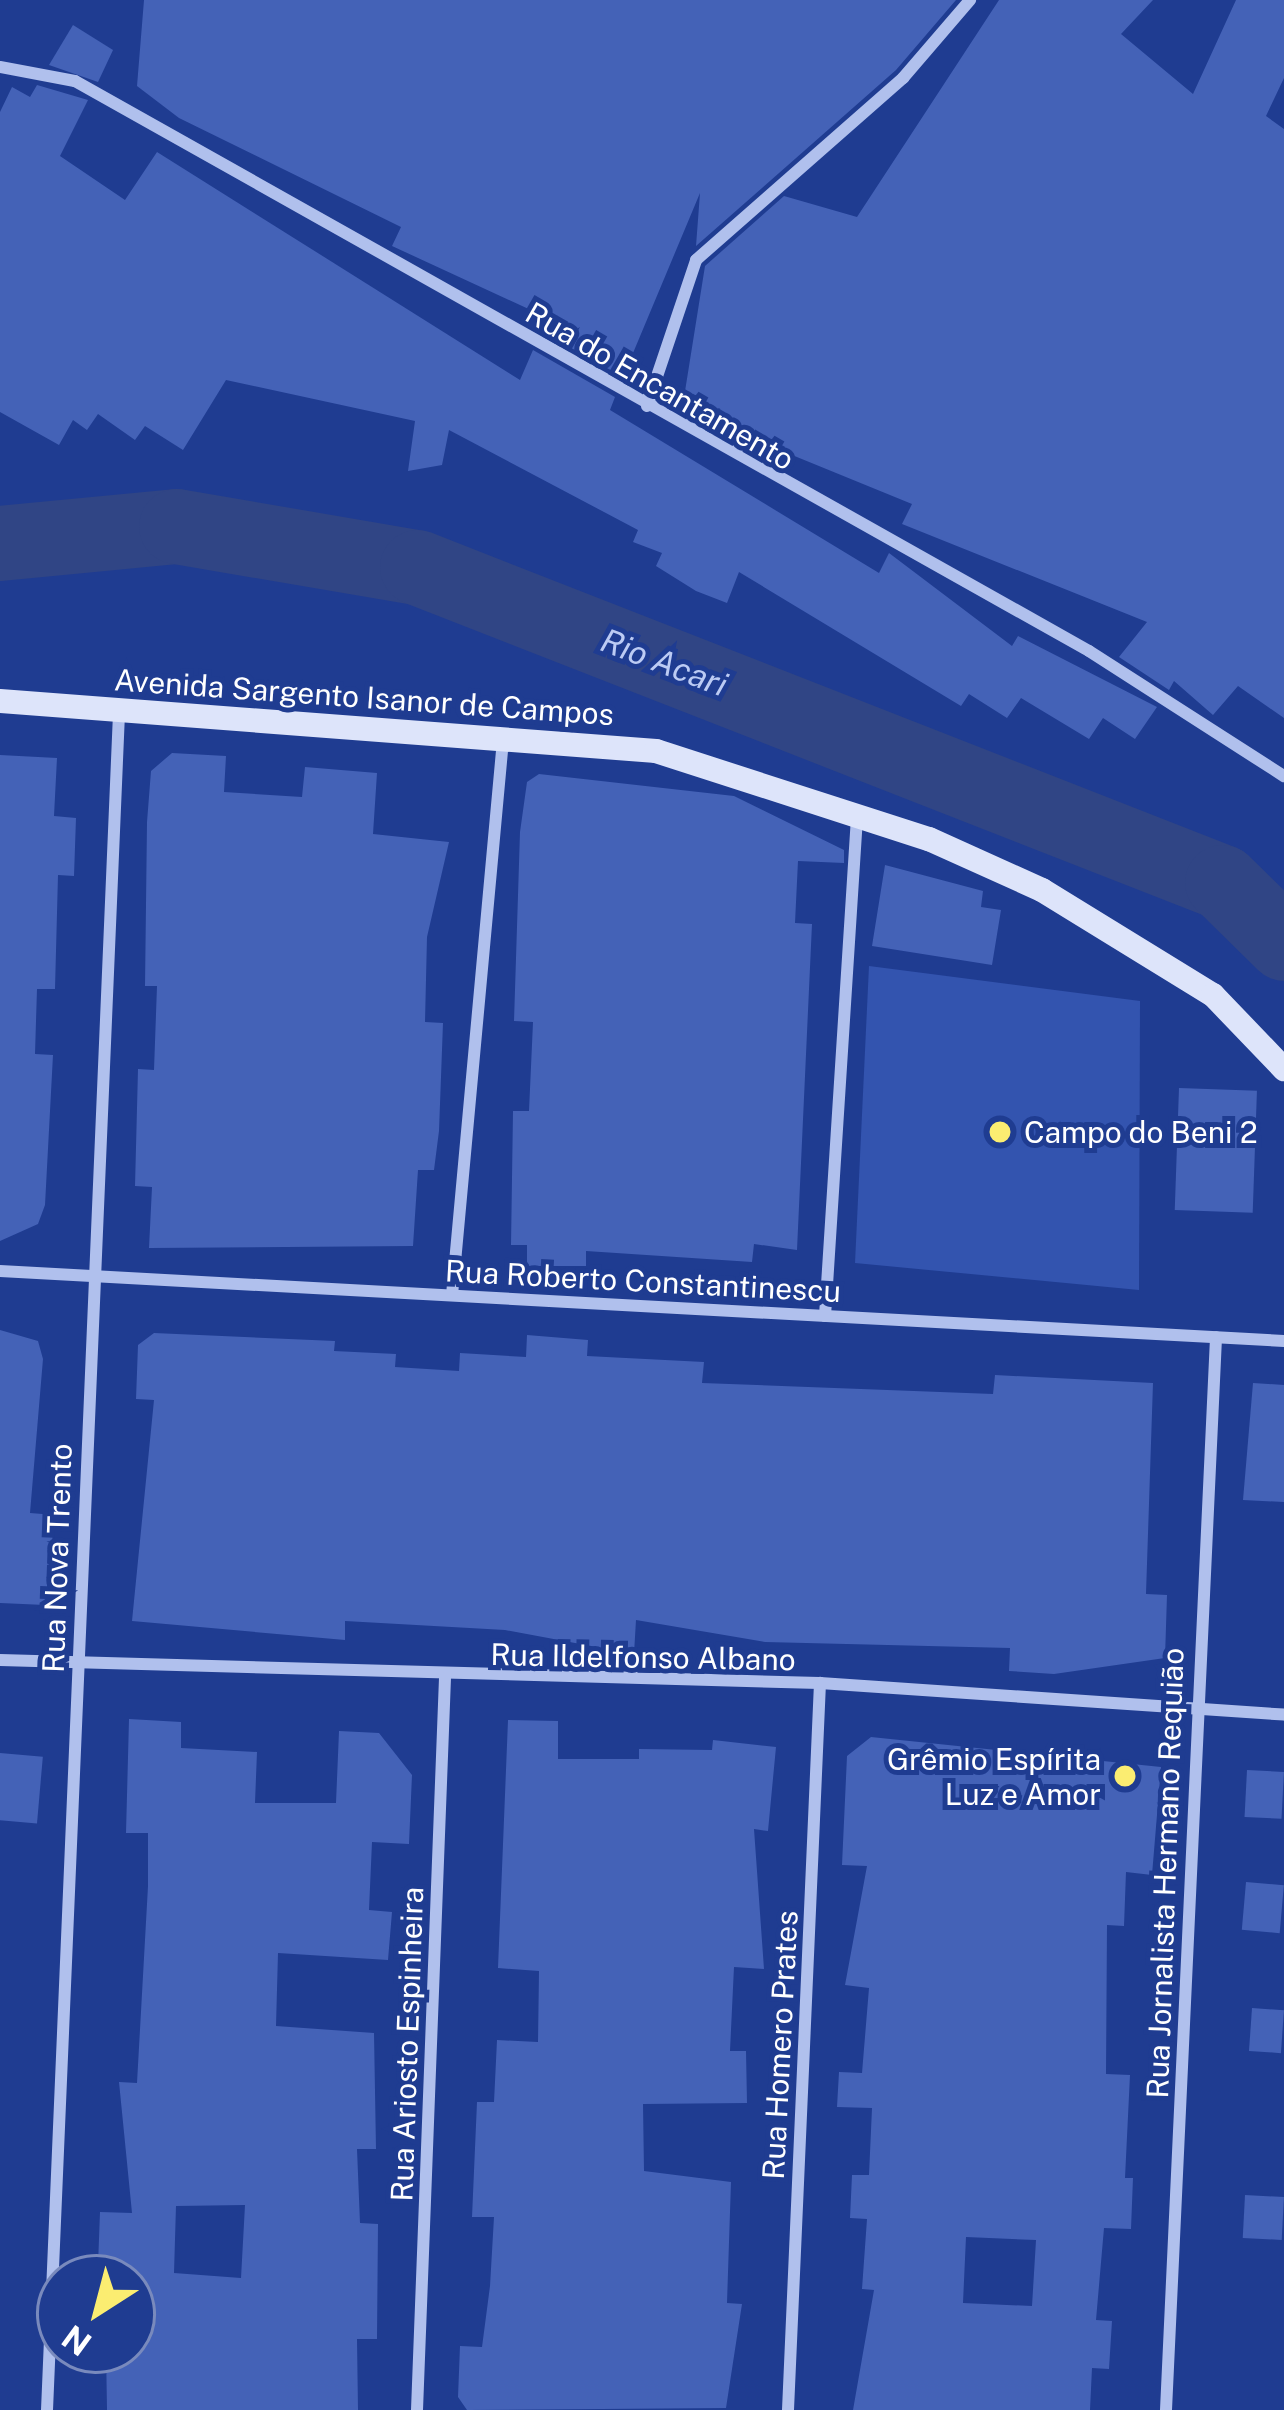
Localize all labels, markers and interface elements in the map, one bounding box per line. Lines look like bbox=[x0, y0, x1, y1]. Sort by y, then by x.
street label: Rua do Encantamento bbox=[519, 294, 801, 478]
water label: Rio Acari bbox=[595, 621, 733, 705]
street label: Avenida Sargento Isanor de Campos bbox=[113, 662, 615, 732]
place label: Campo do Beni 2 bbox=[1024, 1114, 1258, 1150]
marker: Campo do Beni 2 bbox=[987, 1119, 1013, 1145]
street label: Rua Roberto Constantinescu bbox=[444, 1253, 842, 1309]
street label: Rua Nova Trento bbox=[35, 1443, 79, 1673]
street label: Rua Ildelfonso Albano bbox=[490, 1636, 796, 1678]
street label: Rua Jornalista Hermano Requião bbox=[1139, 1647, 1191, 2099]
place label: Grêmio Espírita Luz e Amor bbox=[887, 1741, 1101, 1812]
marker: Grêmio Espírita Luz e Amor bbox=[1112, 1763, 1138, 1789]
street label: Rua Ariosto Espinheira bbox=[384, 1886, 430, 2202]
street label: Rua Homero Prates bbox=[755, 1910, 805, 2180]
north arrow bbox=[36, 2254, 156, 2374]
text: N bbox=[55, 2318, 98, 2364]

